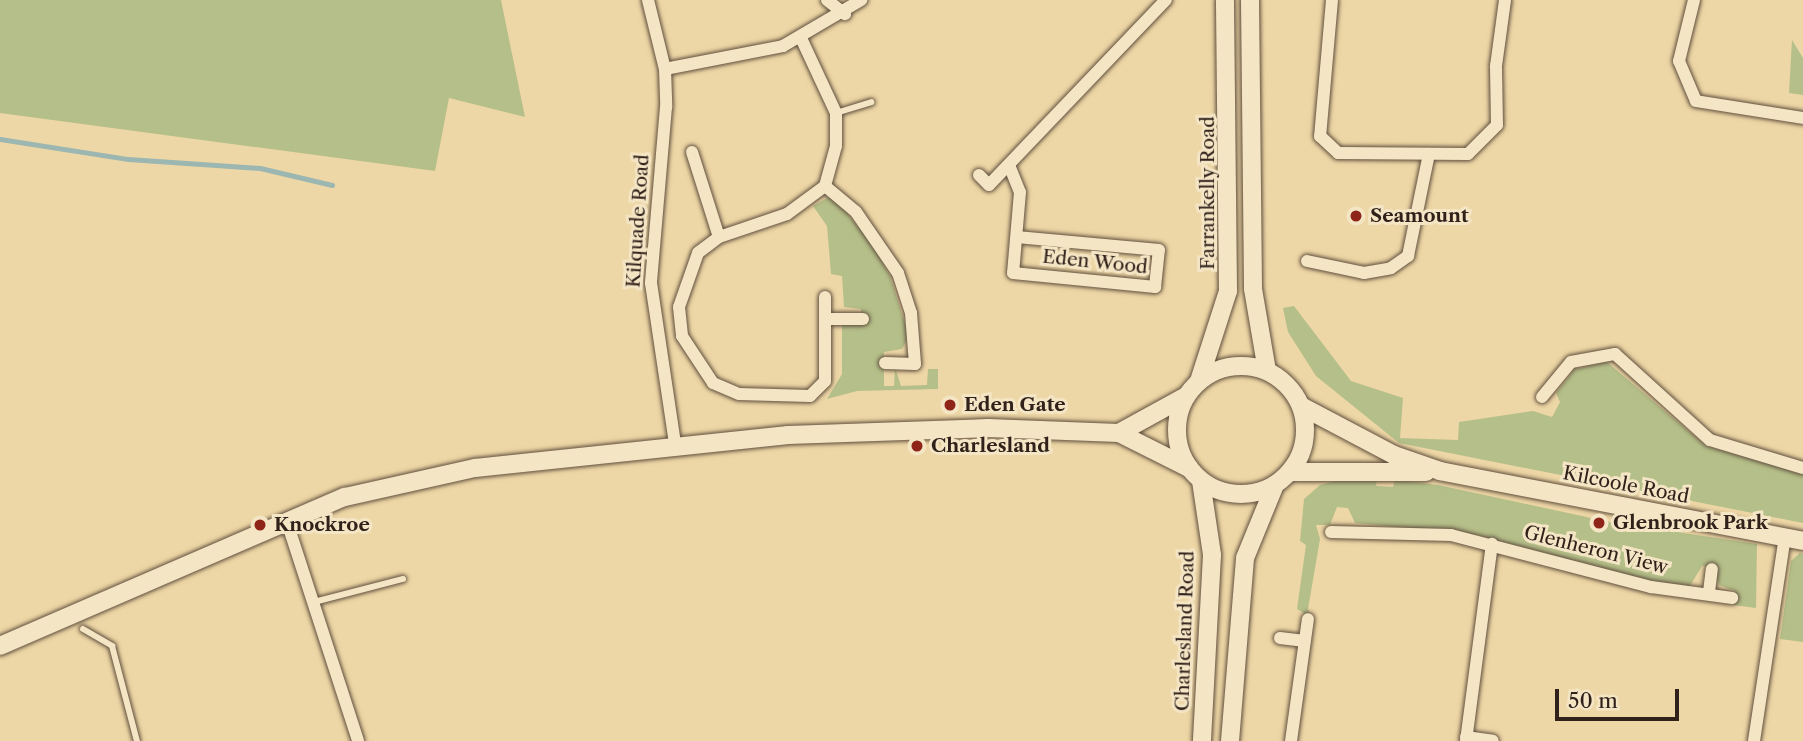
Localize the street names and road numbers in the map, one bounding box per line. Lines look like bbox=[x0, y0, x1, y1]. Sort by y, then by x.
street label: Farrankelly Road bbox=[1197, 116, 1219, 270]
street label: Kilquade Road bbox=[622, 154, 654, 288]
street label: Eden Wood bbox=[1041, 245, 1149, 279]
street label: Kilcoole Road bbox=[1561, 462, 1691, 508]
street label: Glenheron View bbox=[1521, 521, 1671, 579]
street label: Charlesland Road bbox=[1171, 550, 1199, 712]

